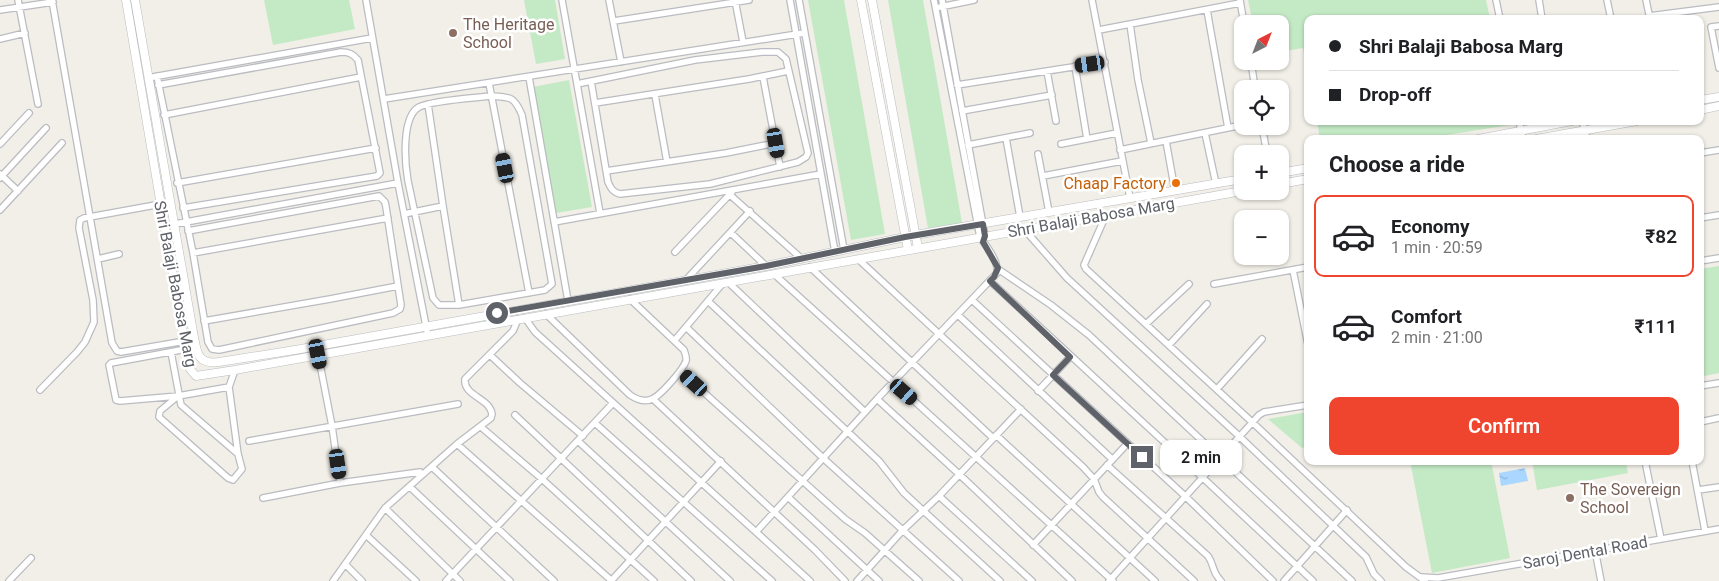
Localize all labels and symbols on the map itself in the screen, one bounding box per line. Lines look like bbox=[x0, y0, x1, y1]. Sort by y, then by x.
place label: The Heritage School bbox=[463, 15, 554, 52]
north arrow bbox=[1234, 15, 1289, 70]
marker: The Heritage School bbox=[447, 27, 459, 39]
car bbox=[1074, 54, 1105, 74]
car bbox=[766, 127, 785, 159]
car bbox=[494, 152, 515, 184]
place label: Chaap Factory bbox=[1063, 174, 1166, 193]
marker: Chaap Factory bbox=[1170, 177, 1182, 189]
street label: Shri Balaji Babosa Marg bbox=[1006, 193, 1176, 242]
street label: Shri Balaji Babosa Marg bbox=[150, 199, 201, 369]
route start bbox=[486, 302, 508, 324]
car bbox=[307, 338, 328, 370]
car bbox=[677, 367, 710, 399]
car bbox=[887, 376, 920, 408]
callout: 2 min bbox=[1160, 440, 1242, 474]
route end bbox=[1131, 446, 1153, 468]
car bbox=[328, 448, 347, 480]
place label: The Sovereign School bbox=[1580, 480, 1681, 517]
marker: The Sovereign School bbox=[1564, 492, 1576, 504]
street label: Saroj Dental Road bbox=[1521, 532, 1649, 573]

